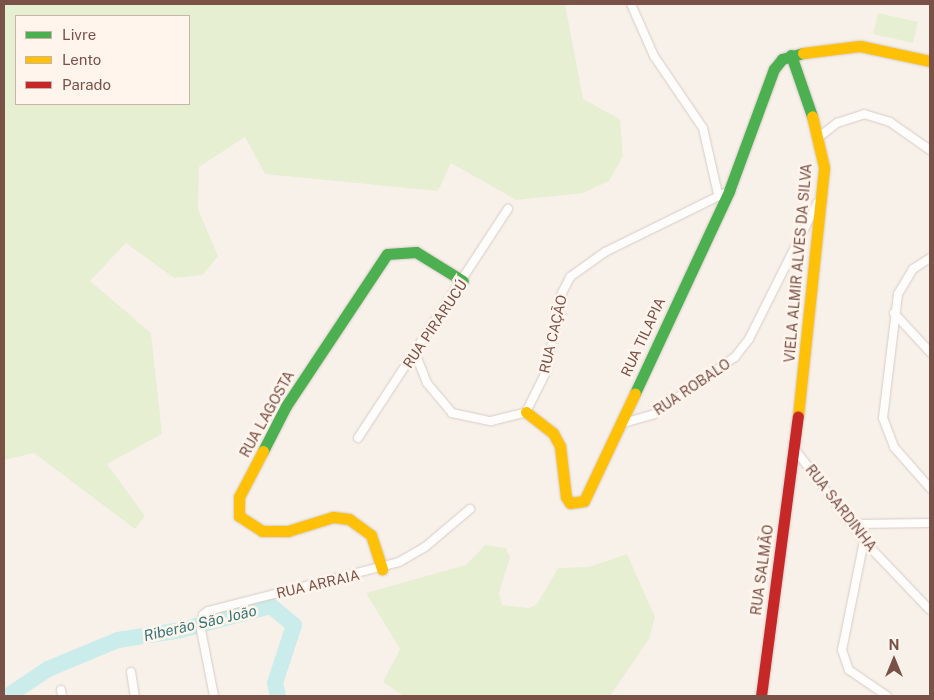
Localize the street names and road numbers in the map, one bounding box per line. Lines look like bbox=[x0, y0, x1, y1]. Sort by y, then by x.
street label: VIELA ALMIR ALVES DA SILVA bbox=[781, 163, 815, 363]
street label: RUA PIRARUCÚ bbox=[399, 277, 471, 371]
street label: RUA CAÇÃO bbox=[536, 293, 570, 375]
street label: RUA TILAPIA bbox=[617, 295, 669, 379]
street label: RUA ROBALO bbox=[650, 355, 734, 419]
street label: RUA LAGOSTA bbox=[236, 368, 298, 460]
street label: RUA SARDINHA bbox=[802, 461, 880, 555]
street label: RUA SALMÃO bbox=[747, 524, 777, 616]
street label: RUA ARRAIA bbox=[275, 566, 361, 602]

